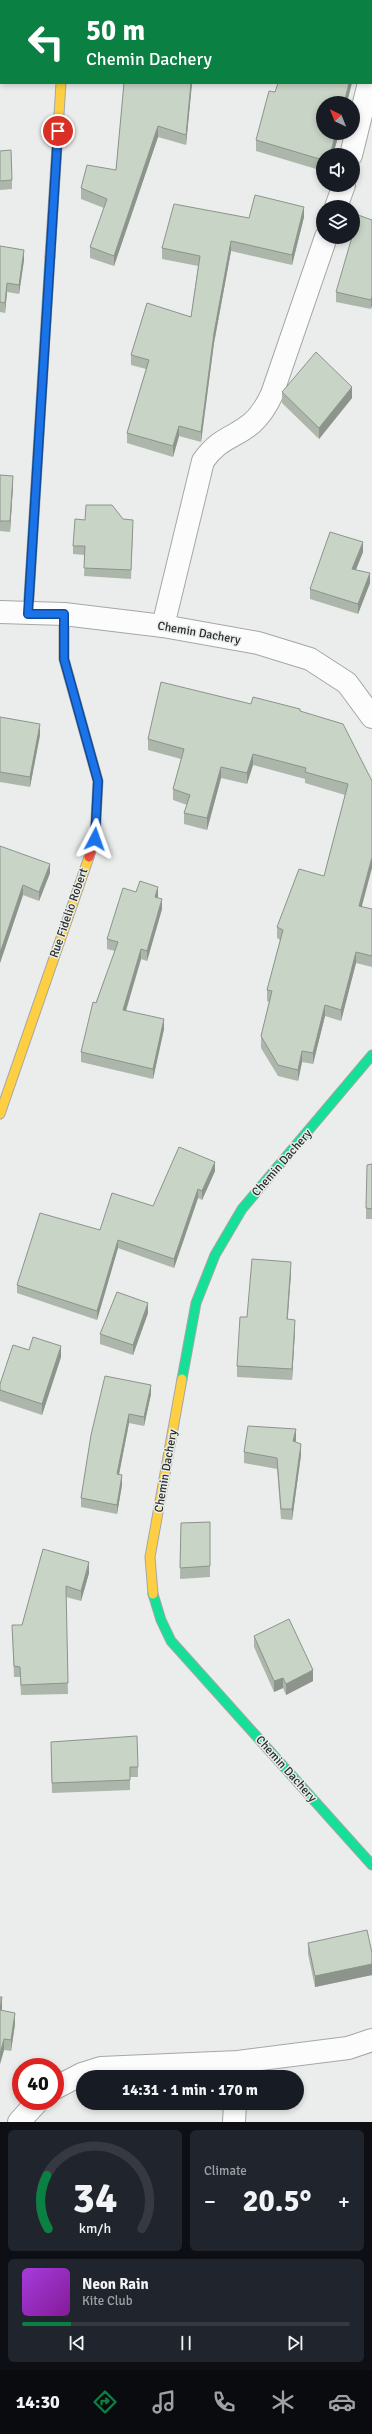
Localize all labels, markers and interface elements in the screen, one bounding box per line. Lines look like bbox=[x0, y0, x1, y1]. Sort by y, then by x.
text: 50 m bbox=[86, 14, 145, 48]
icon: left bbox=[20, 16, 72, 68]
text: Chemin Dachery bbox=[86, 48, 212, 70]
north arrow bbox=[316, 96, 360, 140]
map controls bbox=[316, 96, 360, 244]
pin bbox=[41, 114, 75, 148]
icon: arrive bbox=[47, 120, 69, 142]
button: sound bbox=[316, 148, 360, 192]
button: layers bbox=[316, 200, 360, 244]
street label: Chemin Dachery bbox=[156, 618, 242, 648]
position arrow bbox=[74, 818, 116, 860]
street label: Rue Fidelio Robert bbox=[47, 866, 91, 960]
street label: Chemin Dachery bbox=[249, 1126, 315, 1200]
street label: Chemin Dachery bbox=[151, 1428, 181, 1514]
street label: Chemin Dachery bbox=[252, 1733, 320, 1806]
speed limit sign: 40 bbox=[12, 2058, 64, 2110]
text: 14:31 · 1 min · 170 m bbox=[122, 2081, 258, 2099]
text: Climate bbox=[204, 2163, 247, 2179]
text: 34 bbox=[73, 2172, 117, 2223]
text: 20.5° bbox=[242, 2183, 312, 2220]
text: − bbox=[204, 2188, 216, 2215]
text: + bbox=[338, 2188, 350, 2215]
text: km/h bbox=[79, 2219, 111, 2236]
text: Neon Rain bbox=[82, 2275, 149, 2293]
text: Kite Club bbox=[82, 2293, 133, 2309]
icon: previous bbox=[66, 2332, 88, 2354]
icon: pause bbox=[175, 2332, 197, 2354]
icon: next bbox=[284, 2332, 306, 2354]
icon: directions bbox=[91, 2388, 119, 2416]
icon: music bbox=[150, 2388, 178, 2416]
icon: phone bbox=[210, 2388, 238, 2416]
icon: climate bbox=[269, 2388, 297, 2416]
icon: car bbox=[328, 2388, 356, 2416]
text: 14:30 bbox=[16, 2391, 60, 2413]

